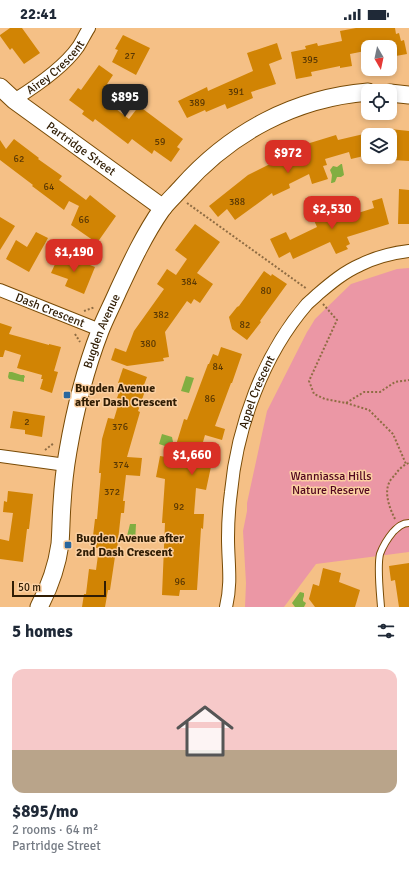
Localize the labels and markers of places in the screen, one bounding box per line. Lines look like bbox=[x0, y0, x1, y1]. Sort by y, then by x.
pin: $895 bbox=[101, 84, 149, 118]
pin: $972 bbox=[264, 140, 312, 174]
pin: $2,530 bbox=[299, 196, 365, 230]
pin: $1,190 bbox=[41, 239, 107, 273]
place label: Bugden Avenue after Dash Crescent bbox=[75, 381, 178, 410]
marker: Bugden Avenue after Dash Crescent bbox=[62, 390, 72, 400]
pin: $1,660 bbox=[159, 442, 225, 476]
place label: Bugden Avenue after 2nd Dash Crescent bbox=[76, 531, 184, 560]
marker: Bugden Avenue after 2nd Dash Crescent bbox=[63, 540, 73, 550]

